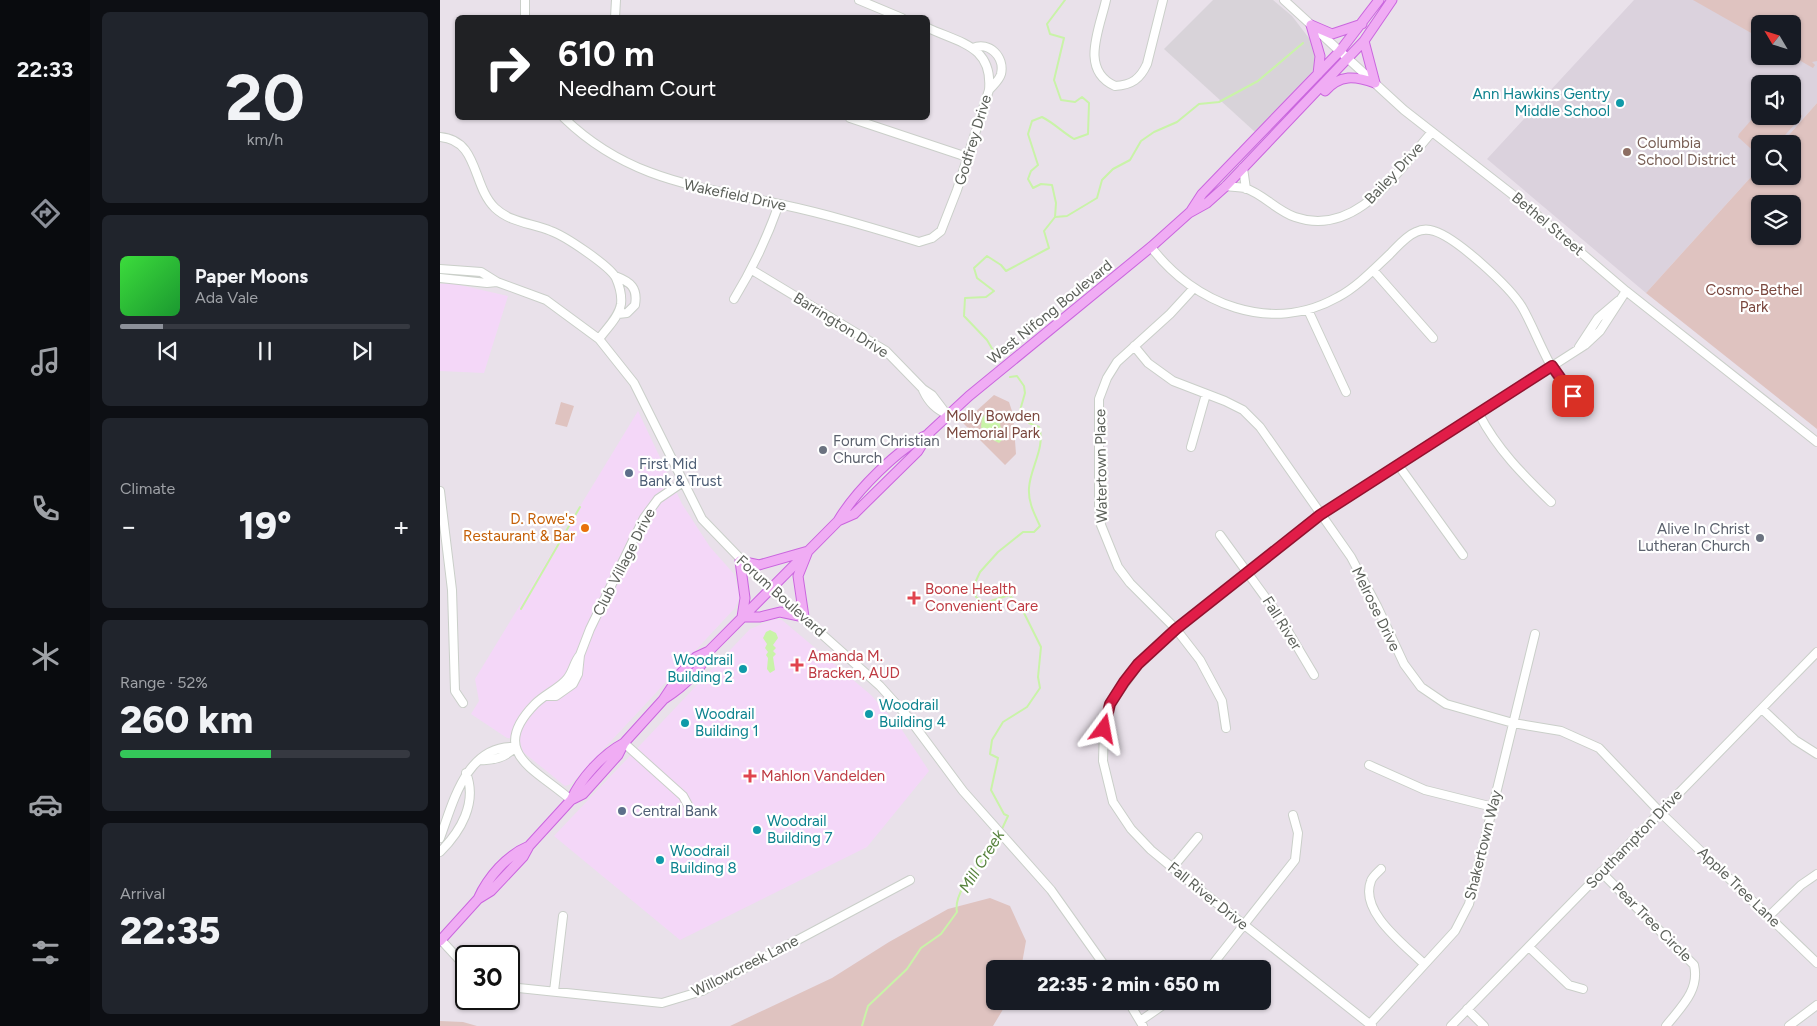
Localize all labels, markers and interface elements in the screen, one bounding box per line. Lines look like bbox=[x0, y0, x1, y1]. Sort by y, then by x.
north arrow bbox=[1751, 15, 1801, 65]
map controls bbox=[1751, 15, 1801, 245]
text: 610 m bbox=[558, 33, 655, 75]
icon: right bbox=[475, 35, 540, 100]
text: 22:33 bbox=[17, 56, 73, 83]
text: 20 bbox=[225, 58, 305, 136]
text: Needham Court bbox=[558, 75, 716, 102]
button: sound bbox=[1751, 75, 1801, 125]
place label: Ann Hawkins Gentry Middle School bbox=[1472, 85, 1610, 120]
street label: Godfrey Drive bbox=[951, 93, 995, 187]
marker: Ann Hawkins Gentry Middle School bbox=[1614, 97, 1626, 109]
text: km/h bbox=[247, 130, 283, 149]
place label: Columbia School District bbox=[1637, 134, 1736, 169]
button: search bbox=[1751, 135, 1801, 185]
street label: Bailey Drive bbox=[1361, 138, 1427, 208]
marker: Columbia School District bbox=[1621, 146, 1633, 158]
street label: Wakefield Drive bbox=[682, 175, 788, 215]
street label: Bethel Street bbox=[1508, 189, 1588, 260]
button: layers bbox=[1751, 195, 1801, 245]
icon: directions bbox=[28, 196, 63, 231]
street label: West Nifong Boulevard bbox=[984, 256, 1116, 368]
text: Paper Moons bbox=[195, 265, 308, 288]
park label: Cosmo-Bethel Park bbox=[1705, 281, 1803, 316]
text: Ada Vale bbox=[195, 288, 258, 307]
street label: Barrington Drive bbox=[790, 289, 892, 361]
icon: previous bbox=[154, 337, 182, 365]
icon: pause bbox=[251, 337, 279, 365]
icon: next bbox=[348, 337, 376, 365]
icon: music bbox=[28, 344, 63, 379]
pin bbox=[1552, 375, 1594, 417]
icon: arrive bbox=[1559, 382, 1587, 410]
park label: Molly Bowden Memorial Park bbox=[946, 407, 1041, 442]
street label: Watertown Place bbox=[1091, 409, 1111, 523]
place label: Forum Christian Church bbox=[833, 432, 940, 467]
marker: Forum Christian Church bbox=[817, 444, 829, 456]
place label: First Mid Bank & Trust bbox=[639, 455, 723, 490]
marker: First Mid Bank & Trust bbox=[623, 467, 635, 479]
text: Climate bbox=[120, 479, 175, 498]
icon: phone bbox=[28, 491, 63, 526]
text: 19° bbox=[238, 503, 292, 549]
street label: Club Village Drive bbox=[589, 505, 659, 619]
text: − bbox=[120, 509, 137, 543]
text: + bbox=[393, 509, 410, 543]
place label: D. Rowe's Restaurant & Bar bbox=[463, 510, 575, 545]
place label: Alive In Christ Lutheran Church bbox=[1638, 520, 1750, 555]
marker: D. Rowe's Restaurant & Bar bbox=[579, 522, 591, 534]
marker: Alive In Christ Lutheran Church bbox=[1754, 532, 1766, 544]
street label: Forum Boulevard bbox=[733, 551, 829, 641]
street label: Melrose Drive bbox=[1348, 564, 1404, 654]
place label: Boone Health Convenient Care bbox=[925, 580, 1038, 615]
marker: Boone Health Convenient Care bbox=[907, 591, 921, 605]
street label: Fall River bbox=[1259, 593, 1305, 653]
icon: climate bbox=[28, 639, 63, 674]
place label: Amanda M. Bracken, AUD bbox=[808, 647, 900, 682]
place label: Woodrail Building 2 bbox=[667, 651, 733, 686]
marker: Amanda M. Bracken, AUD bbox=[790, 658, 804, 672]
marker: Woodrail Building 2 bbox=[737, 663, 749, 675]
text: Range · 52% bbox=[120, 673, 208, 692]
place label: Woodrail Building 4 bbox=[879, 696, 946, 731]
text: 260 km bbox=[120, 697, 253, 743]
position arrow bbox=[1077, 702, 1129, 754]
place label: Woodrail Building 1 bbox=[695, 705, 759, 740]
marker: Woodrail Building 4 bbox=[863, 708, 875, 720]
marker: Woodrail Building 1 bbox=[679, 717, 691, 729]
place label: Mahlon Vandelden bbox=[761, 767, 885, 785]
marker: Mahlon Vandelden bbox=[743, 769, 757, 783]
street label: Southampton Drive bbox=[1582, 786, 1686, 892]
icon: car bbox=[28, 787, 63, 822]
street label: Shakertown Way bbox=[1461, 788, 1505, 902]
place label: Central Bank bbox=[632, 802, 718, 820]
marker: Central Bank bbox=[616, 805, 628, 817]
place label: Woodrail Building 7 bbox=[767, 812, 833, 847]
marker: Woodrail Building 7 bbox=[751, 824, 763, 836]
water label: Mill Creek bbox=[955, 825, 1009, 896]
place label: Woodrail Building 8 bbox=[670, 842, 737, 877]
street label: Apple Tree Lane bbox=[1694, 843, 1784, 931]
marker: Woodrail Building 8 bbox=[654, 854, 666, 866]
street label: Fall River Drive bbox=[1164, 858, 1252, 934]
street label: Pear Tree Circle bbox=[1609, 879, 1695, 965]
text: Arrival bbox=[120, 884, 165, 903]
text: 22:35 bbox=[120, 908, 221, 954]
street label: Willowcreek Lane bbox=[689, 931, 801, 1001]
icon: filters bbox=[28, 935, 63, 970]
speed limit sign: 30 bbox=[455, 945, 520, 1010]
text: 22:35 · 2 min · 650 m bbox=[1037, 973, 1220, 996]

